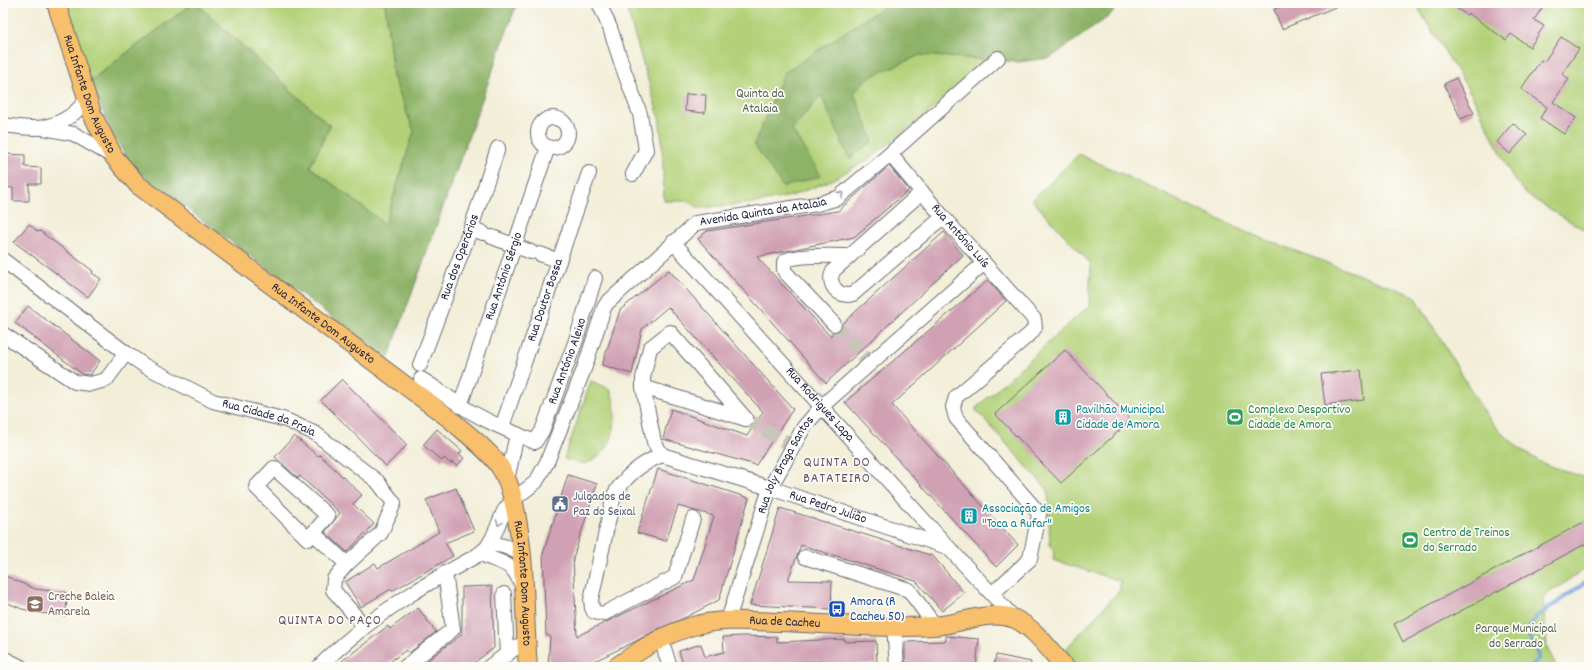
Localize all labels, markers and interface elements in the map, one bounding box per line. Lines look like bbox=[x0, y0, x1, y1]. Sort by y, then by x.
street label: Rua Infante Dom Augusto bbox=[58, 32, 120, 157]
park label: Quinta da Atalaia bbox=[736, 85, 785, 119]
street label: Avenida Quinta da Atalaia bbox=[698, 192, 830, 232]
one-way arrow bbox=[837, 192, 844, 199]
street label: Rua António Luís bbox=[926, 200, 994, 273]
street label: Rua dos Operários bbox=[435, 212, 484, 303]
street label: Rua António Sérgio bbox=[480, 229, 528, 323]
street label: Rua Doutor Bossa bbox=[522, 255, 569, 344]
street label: Rua Infante Dom Augusto bbox=[267, 278, 379, 369]
street label: Rua António Aleixo bbox=[543, 315, 592, 407]
street label: Rua Rodrigues Lapa bbox=[781, 363, 859, 447]
street label: Rua Cidade da Praia bbox=[220, 394, 319, 442]
place label: Pavilhão Municipal Cidade de Amora bbox=[1076, 401, 1165, 435]
place label: Complexo Desportivo Cidade de Amora bbox=[1248, 401, 1351, 435]
building icon: Pavilhão Municipal Cidade de Amora bbox=[1053, 407, 1073, 427]
sports icon: Complexo Desportivo Cidade de Amora bbox=[1225, 407, 1245, 427]
street label: Rua Joly Braga Santos bbox=[753, 412, 819, 517]
district label: QUINTA DO BATATEIRO bbox=[803, 453, 871, 489]
street label: Rua Pedro Julião bbox=[787, 486, 869, 529]
place label: Julgados de Paz do Seixal bbox=[573, 488, 636, 522]
public building icon: Julgados de Paz do Seixal bbox=[550, 494, 570, 514]
place label: Associação de Amigos "Toca a Rufar" bbox=[982, 500, 1090, 534]
building icon: Associação de Amigos "Toca a Rufar" bbox=[959, 506, 979, 526]
one-way arrow bbox=[496, 519, 504, 526]
street label: Rua Infante Dom Augusto bbox=[508, 519, 536, 647]
place label: Centro de Treinos do Serrado bbox=[1423, 524, 1510, 558]
sports icon: Centro de Treinos do Serrado bbox=[1400, 530, 1420, 550]
place label: Creche Baleia Amarela bbox=[48, 588, 115, 622]
place label: Amora (R Cacheu 50) bbox=[850, 593, 904, 627]
school or university icon: Creche Baleia Amarela bbox=[25, 594, 45, 614]
bus stop icon: Amora (R Cacheu 50) bbox=[827, 599, 847, 619]
district label: QUINTA DO PAÇO bbox=[278, 611, 382, 631]
street label: Rua de Cacheu bbox=[749, 611, 821, 633]
park label: Parque Municipal do Serrado bbox=[1475, 620, 1557, 654]

